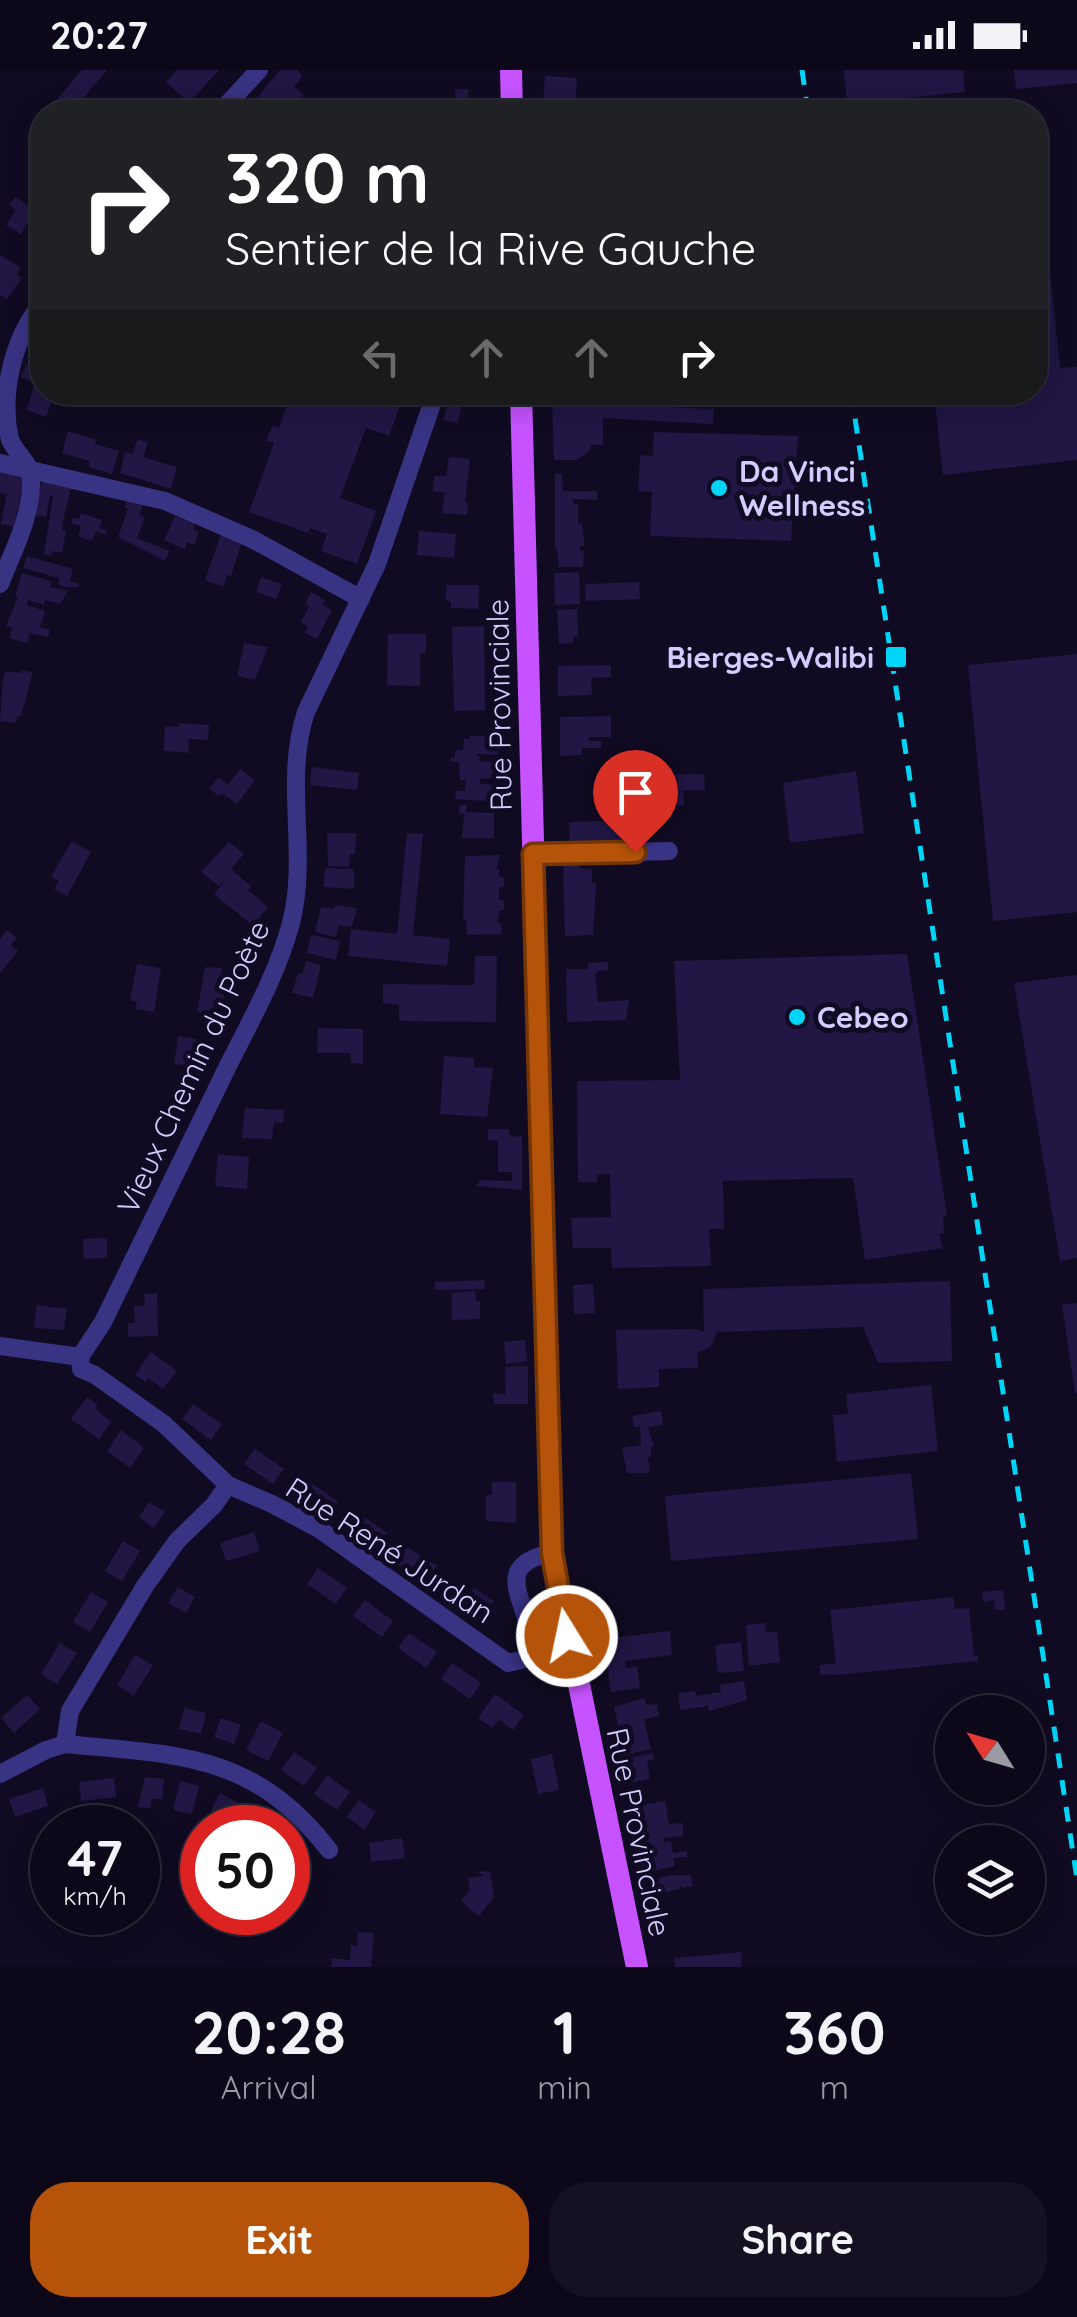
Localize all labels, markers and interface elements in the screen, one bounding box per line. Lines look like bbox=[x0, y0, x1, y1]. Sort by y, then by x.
text: 20:27 bbox=[50, 11, 148, 59]
text: 320 m bbox=[225, 133, 430, 221]
icon: right bbox=[60, 140, 190, 270]
text: Sentier de la Rive Gauche bbox=[225, 220, 756, 276]
icon: left bbox=[354, 330, 409, 385]
icon: ahead bbox=[459, 330, 514, 385]
icon: ahead bbox=[564, 330, 619, 385]
icon: right bbox=[669, 330, 724, 385]
place label: Da Vinci Wellness bbox=[739, 452, 865, 524]
marker: Da Vinci Wellness bbox=[708, 477, 730, 499]
street label: Rue Provinciale bbox=[478, 599, 520, 811]
place label: Bierges-Walibi bbox=[666, 638, 874, 676]
marker: Bierges-Walibi bbox=[883, 644, 909, 670]
pin bbox=[593, 750, 678, 853]
icon: arrive bbox=[608, 765, 663, 820]
street label: Vieux Chemin du Poète bbox=[108, 914, 278, 1220]
place label: Cebeo bbox=[817, 998, 909, 1036]
marker: Cebeo bbox=[786, 1006, 808, 1028]
street label: Rue René Jurdan bbox=[279, 1469, 501, 1631]
position arrow bbox=[515, 1584, 619, 1688]
north arrow bbox=[935, 1695, 1045, 1805]
map controls bbox=[935, 1695, 1045, 1935]
street label: Rue Provinciale bbox=[598, 1724, 680, 1940]
speed limit sign: 50 bbox=[180, 1805, 310, 1935]
button: layers bbox=[935, 1825, 1045, 1935]
text: 47 bbox=[67, 1826, 123, 1889]
text: km/h bbox=[63, 1880, 127, 1911]
text: 20:28 bbox=[191, 1994, 346, 2069]
text: 1 bbox=[553, 1994, 576, 2069]
text: 360 bbox=[783, 1994, 886, 2069]
text: Arrival bbox=[221, 2067, 317, 2107]
text: min bbox=[537, 2067, 592, 2107]
text: m bbox=[820, 2067, 849, 2107]
button: Exit bbox=[30, 2182, 529, 2297]
button: Share bbox=[549, 2182, 1047, 2297]

